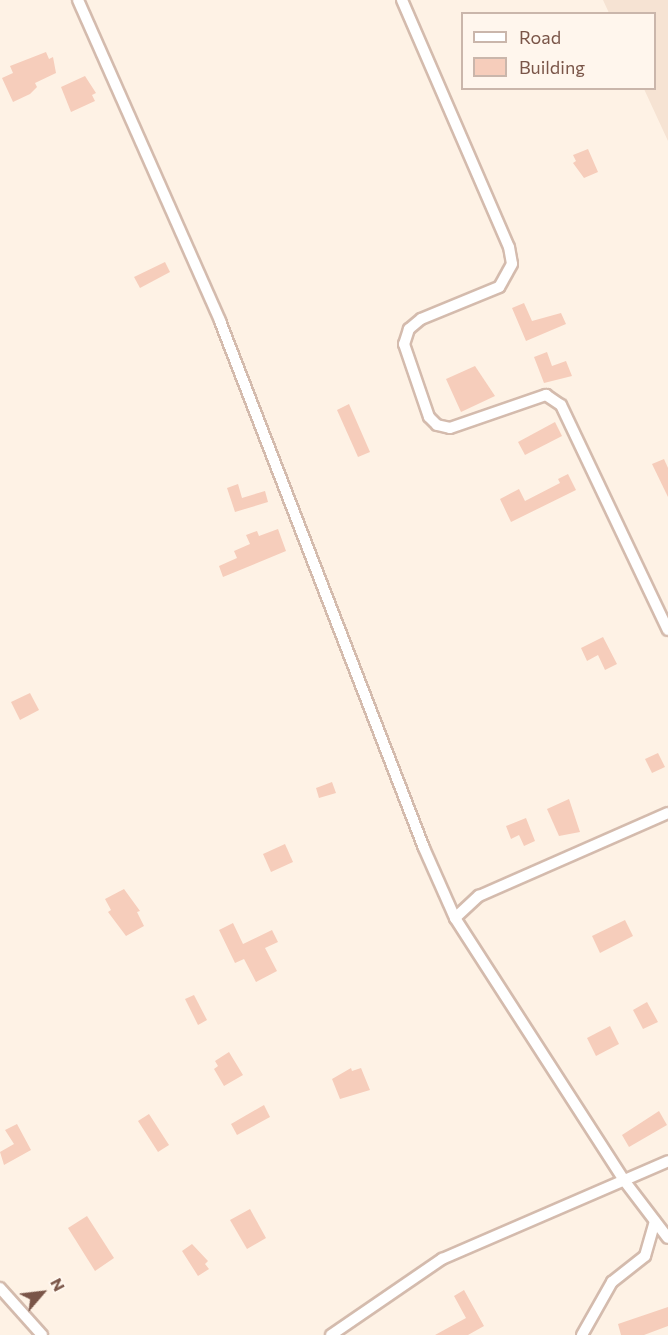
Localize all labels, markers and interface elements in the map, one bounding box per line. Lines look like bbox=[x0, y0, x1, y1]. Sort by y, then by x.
legend bbox=[461, 12, 656, 90]
text: Road bbox=[519, 26, 561, 48]
text: Building bbox=[519, 56, 585, 78]
north arrow bbox=[12, 1263, 72, 1323]
text: N bbox=[47, 1275, 70, 1294]

